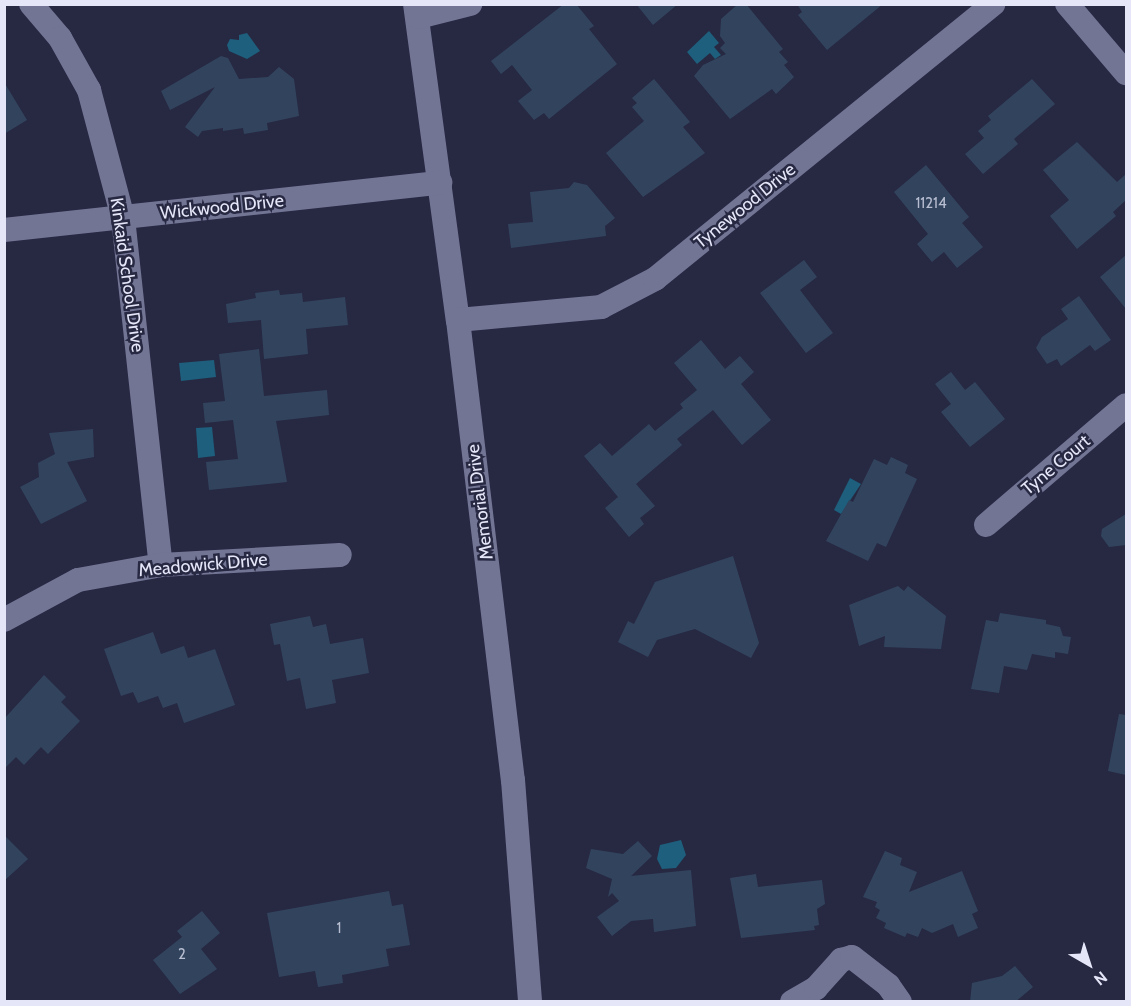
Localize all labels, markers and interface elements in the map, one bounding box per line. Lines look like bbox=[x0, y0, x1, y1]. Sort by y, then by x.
street label: Tynewood Drive bbox=[690, 159, 800, 253]
street label: Wickwood Drive bbox=[159, 190, 285, 224]
house number: 11214 bbox=[915, 195, 947, 213]
street label: Kinkaid School Drive bbox=[105, 196, 149, 354]
street label: Tyne Court bbox=[1017, 430, 1095, 500]
street label: Memorial Drive bbox=[462, 443, 498, 561]
street label: Meadowick Drive bbox=[138, 549, 268, 581]
house number: 1 bbox=[337, 920, 341, 938]
north arrow bbox=[1059, 934, 1119, 994]
house number: 2 bbox=[178, 946, 186, 964]
text: N bbox=[1090, 967, 1111, 989]

